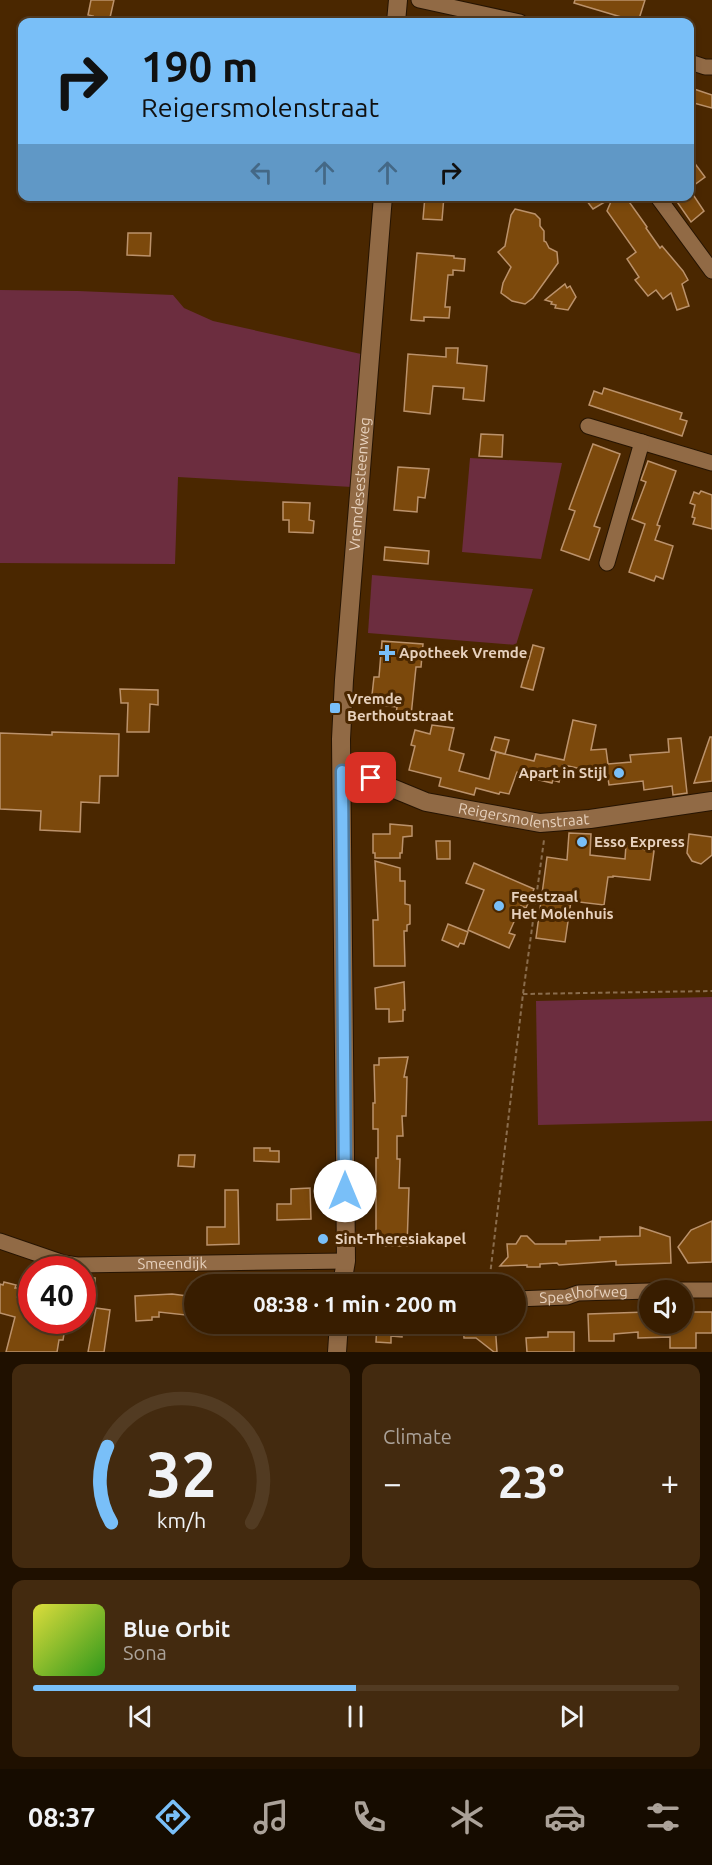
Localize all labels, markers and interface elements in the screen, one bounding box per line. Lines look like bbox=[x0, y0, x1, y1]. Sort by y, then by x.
icon: right bbox=[42, 42, 120, 120]
text: 190 m bbox=[141, 43, 258, 90]
text: Reigersmolenstraat bbox=[141, 92, 379, 122]
icon: left bbox=[245, 156, 278, 189]
icon: ahead bbox=[308, 156, 341, 189]
icon: ahead bbox=[371, 156, 404, 189]
icon: right bbox=[434, 156, 467, 189]
street label: Vremdesesteenweg bbox=[345, 417, 373, 552]
place label: Apotheek Vremde bbox=[399, 644, 527, 661]
marker: Apotheek Vremde bbox=[380, 646, 394, 660]
place label: Vremde Berthoutstraat bbox=[347, 690, 454, 724]
marker: Vremde Berthoutstraat bbox=[328, 701, 342, 715]
pin bbox=[345, 752, 396, 803]
icon: arrive bbox=[354, 761, 387, 794]
place label: Apart in Stijl bbox=[518, 764, 607, 781]
marker: Apart in Stijl bbox=[612, 766, 626, 780]
street label: Reigersmolenstraat bbox=[457, 799, 590, 831]
place label: Esso Express bbox=[594, 833, 685, 850]
marker: Esso Express bbox=[575, 835, 589, 849]
place label: Feestzaal Het Molenhuis bbox=[511, 888, 614, 922]
marker: Feestzaal Het Molenhuis bbox=[492, 899, 506, 913]
position arrow bbox=[313, 1159, 377, 1223]
place label: Sint-Theresiakapel bbox=[335, 1230, 466, 1247]
marker: Sint-Theresiakapel bbox=[316, 1232, 330, 1246]
street label: Smeendijk bbox=[137, 1254, 208, 1272]
speed limit sign: 40 bbox=[18, 1256, 96, 1334]
map controls bbox=[639, 1280, 693, 1334]
button: sound bbox=[639, 1280, 693, 1334]
street label: Speelhofweg bbox=[539, 1283, 628, 1306]
text: 08:38 · 1 min · 200 m bbox=[253, 1291, 457, 1316]
text: Climate bbox=[383, 1425, 452, 1448]
text: 32 bbox=[146, 1439, 216, 1509]
text: 23° bbox=[498, 1456, 564, 1507]
text: − bbox=[383, 1464, 402, 1501]
text: + bbox=[660, 1464, 679, 1501]
text: km/h bbox=[156, 1508, 206, 1532]
text: Blue Orbit bbox=[123, 1616, 230, 1641]
text: Sona bbox=[123, 1641, 167, 1664]
icon: previous bbox=[124, 1700, 157, 1733]
icon: pause bbox=[339, 1700, 372, 1733]
icon: next bbox=[555, 1700, 588, 1733]
icon: directions bbox=[152, 1796, 194, 1838]
icon: music bbox=[250, 1796, 292, 1838]
icon: phone bbox=[348, 1796, 390, 1838]
icon: climate bbox=[446, 1796, 488, 1838]
icon: car bbox=[544, 1796, 586, 1838]
icon: filters bbox=[642, 1796, 684, 1838]
text: 08:37 bbox=[28, 1802, 96, 1832]

